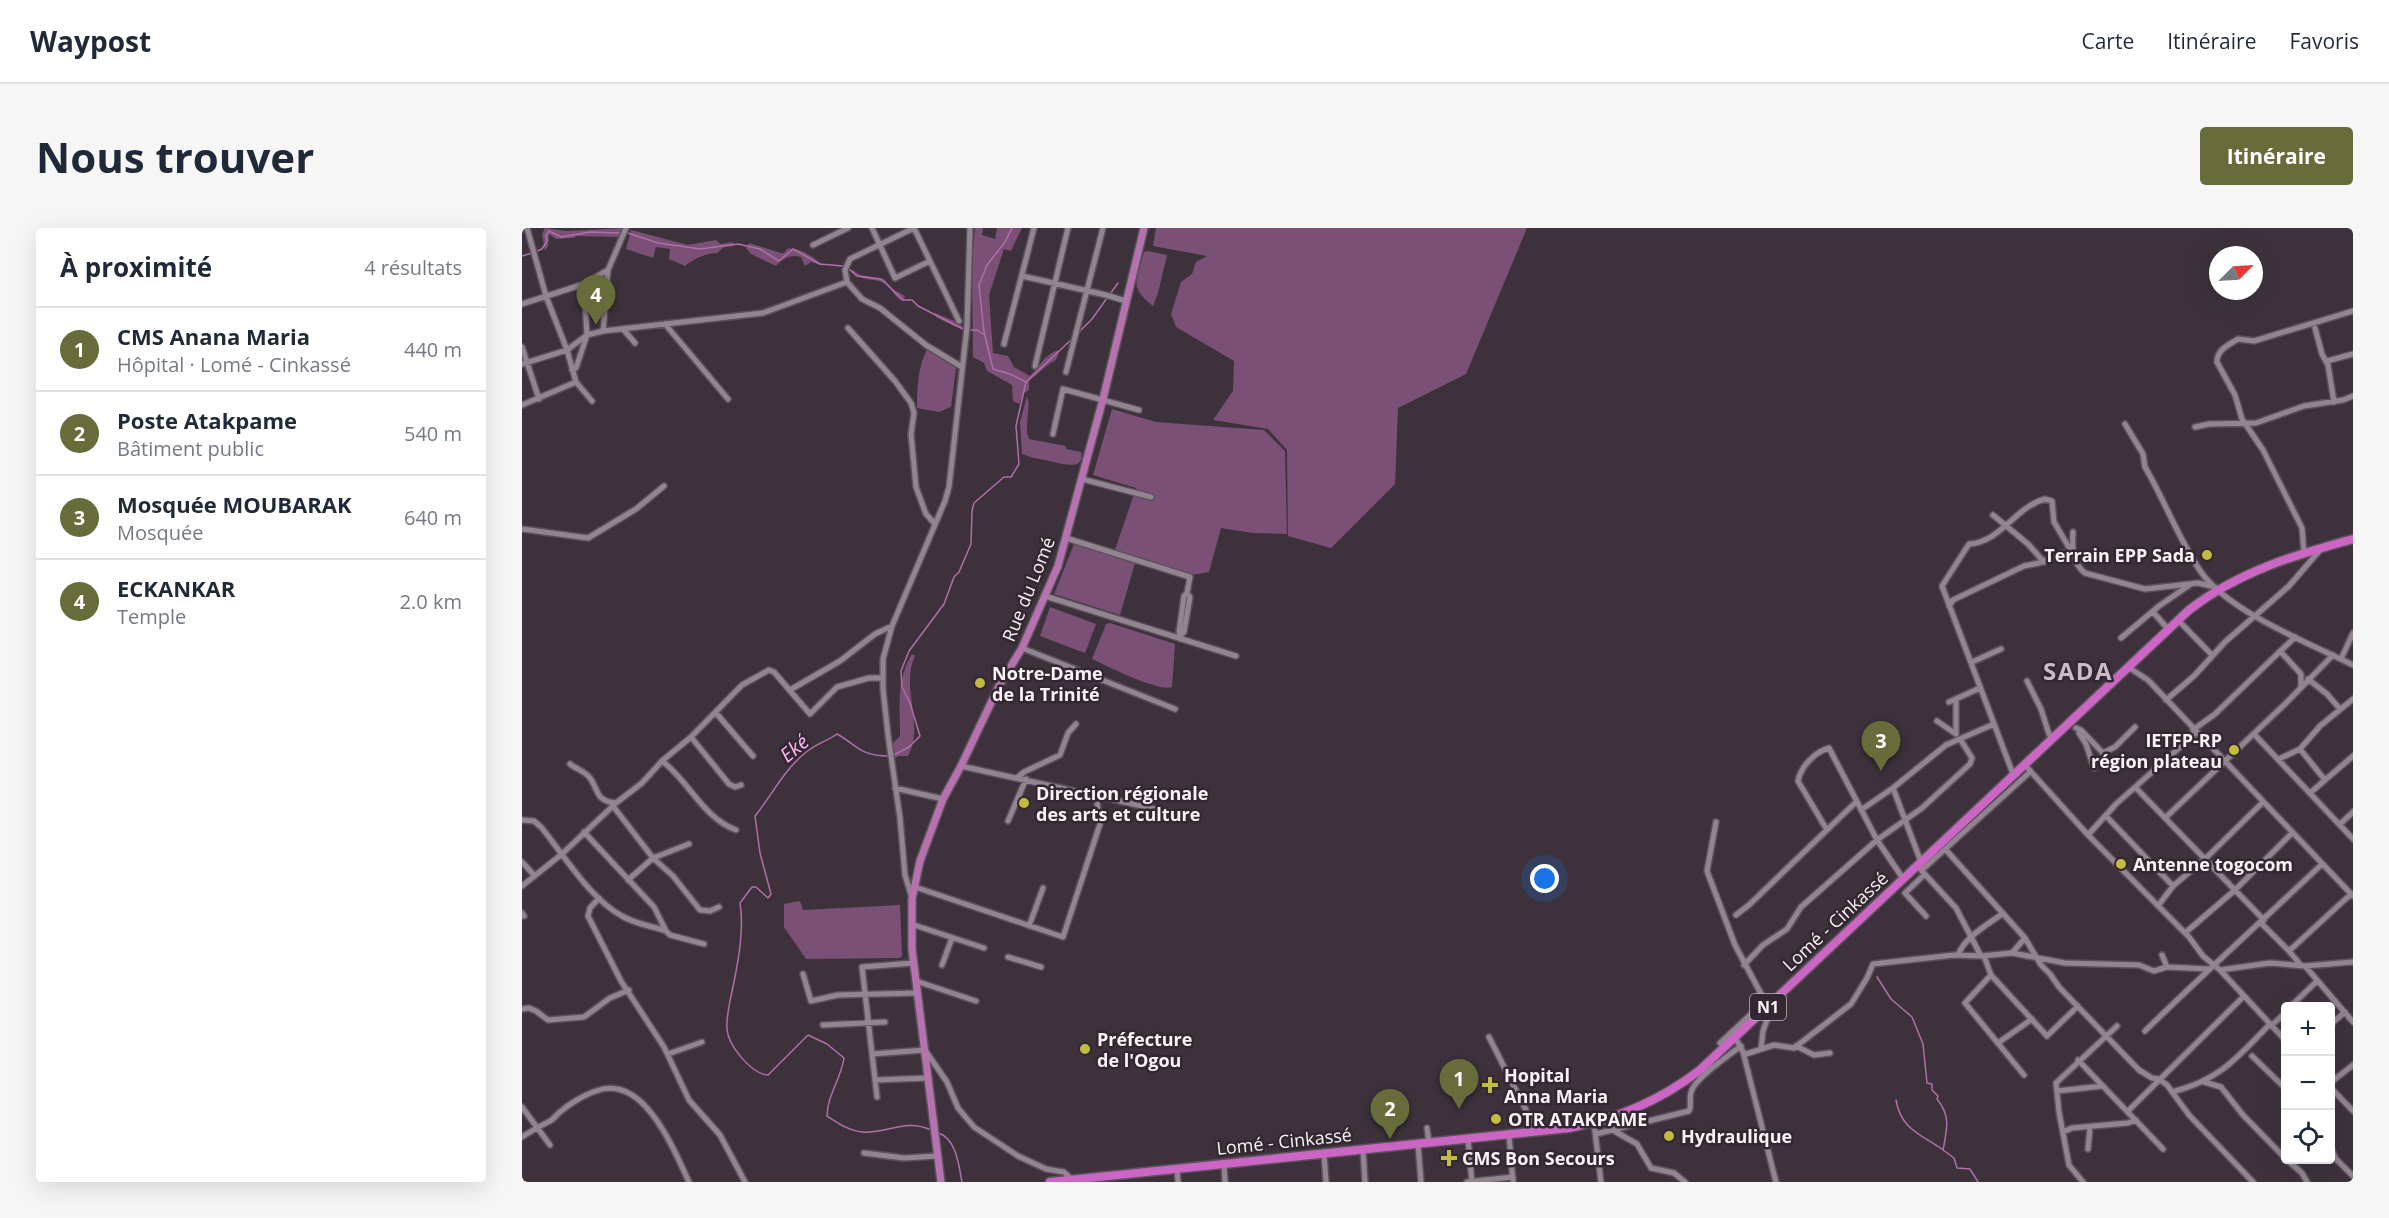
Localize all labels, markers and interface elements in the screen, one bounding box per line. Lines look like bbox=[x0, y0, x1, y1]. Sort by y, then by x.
text: Waypost bbox=[30, 22, 151, 60]
text: Carte bbox=[2081, 27, 2134, 55]
text: Itinéraire bbox=[2167, 27, 2256, 55]
text: Favoris bbox=[2289, 27, 2359, 55]
button: Itinéraire bbox=[2200, 127, 2353, 185]
text: Nous trouver bbox=[36, 128, 314, 185]
north arrow bbox=[2209, 246, 2263, 300]
text: À proximité bbox=[60, 249, 212, 285]
text: 4 résultats bbox=[364, 254, 462, 281]
pin: 4 bbox=[576, 276, 616, 325]
text: CMS Anana Maria bbox=[117, 321, 310, 351]
text: 1 bbox=[74, 336, 85, 363]
text: 440 m bbox=[404, 336, 462, 363]
text: Hôpital · Lomé - Cinkassé bbox=[117, 351, 351, 378]
text: Poste Atakpame bbox=[117, 405, 297, 435]
text: 2 bbox=[74, 420, 85, 447]
text: 540 m bbox=[404, 420, 462, 447]
text: Bâtiment public bbox=[117, 435, 264, 462]
text: Mosquée MOUBARAK bbox=[117, 489, 352, 519]
text: 3 bbox=[74, 504, 85, 531]
text: 640 m bbox=[404, 504, 462, 531]
text: Mosquée bbox=[117, 519, 204, 546]
street label: Rue du Lomé bbox=[996, 533, 1060, 645]
place label: Terrain EPP Sada bbox=[2044, 543, 2195, 567]
marker: Terrain EPP Sada bbox=[2200, 548, 2214, 562]
text: ECKANKAR bbox=[117, 573, 235, 603]
text: 4 bbox=[74, 588, 85, 615]
text: 2.0 km bbox=[400, 588, 462, 615]
text: Temple bbox=[117, 603, 186, 630]
district label: SADA bbox=[2043, 654, 2113, 687]
place label: Notre-Dame de la Trinité bbox=[992, 661, 1103, 706]
marker: Notre-Dame de la Trinité bbox=[973, 676, 987, 690]
pin: 3 bbox=[1862, 722, 1900, 771]
water label: Eké bbox=[774, 728, 814, 768]
place label: IETFP-RP région plateau bbox=[2091, 728, 2222, 773]
marker: IETFP-RP région plateau bbox=[2227, 743, 2241, 757]
place label: Direction régionale des arts et culture bbox=[1036, 781, 1208, 826]
marker: Direction régionale des arts et culture bbox=[1017, 796, 1031, 810]
place label: Antenne togocom bbox=[2133, 852, 2293, 876]
marker: Antenne togocom bbox=[2114, 857, 2128, 871]
your location bbox=[1530, 864, 1559, 893]
street label: Lomé - Cinkassé bbox=[1777, 866, 1893, 976]
road number: N1 bbox=[1750, 994, 1786, 1020]
map controls bbox=[2281, 1002, 2335, 1164]
button: + bbox=[2281, 1002, 2335, 1056]
place label: Préfecture de l'Ogou bbox=[1097, 1027, 1192, 1072]
marker: Préfecture de l'Ogou bbox=[1078, 1042, 1092, 1056]
button: − bbox=[2281, 1056, 2335, 1110]
pin: 1 bbox=[1440, 1060, 1478, 1109]
place label: Hopital Anna Maria bbox=[1504, 1063, 1608, 1108]
marker: Hopital Anna Maria bbox=[1481, 1076, 1499, 1094]
pin: 2 bbox=[1370, 1090, 1410, 1139]
place label: OTR ATAKPAME bbox=[1508, 1107, 1647, 1131]
button: locate bbox=[2281, 1110, 2335, 1164]
marker: OTR ATAKPAME bbox=[1489, 1112, 1503, 1126]
street label: Lomé - Cinkassé bbox=[1215, 1122, 1353, 1160]
place label: Hydraulique bbox=[1681, 1124, 1792, 1148]
marker: Hydraulique bbox=[1662, 1129, 1676, 1143]
place label: CMS Bon Secours bbox=[1462, 1146, 1615, 1170]
marker: CMS Bon Secours bbox=[1440, 1149, 1458, 1167]

